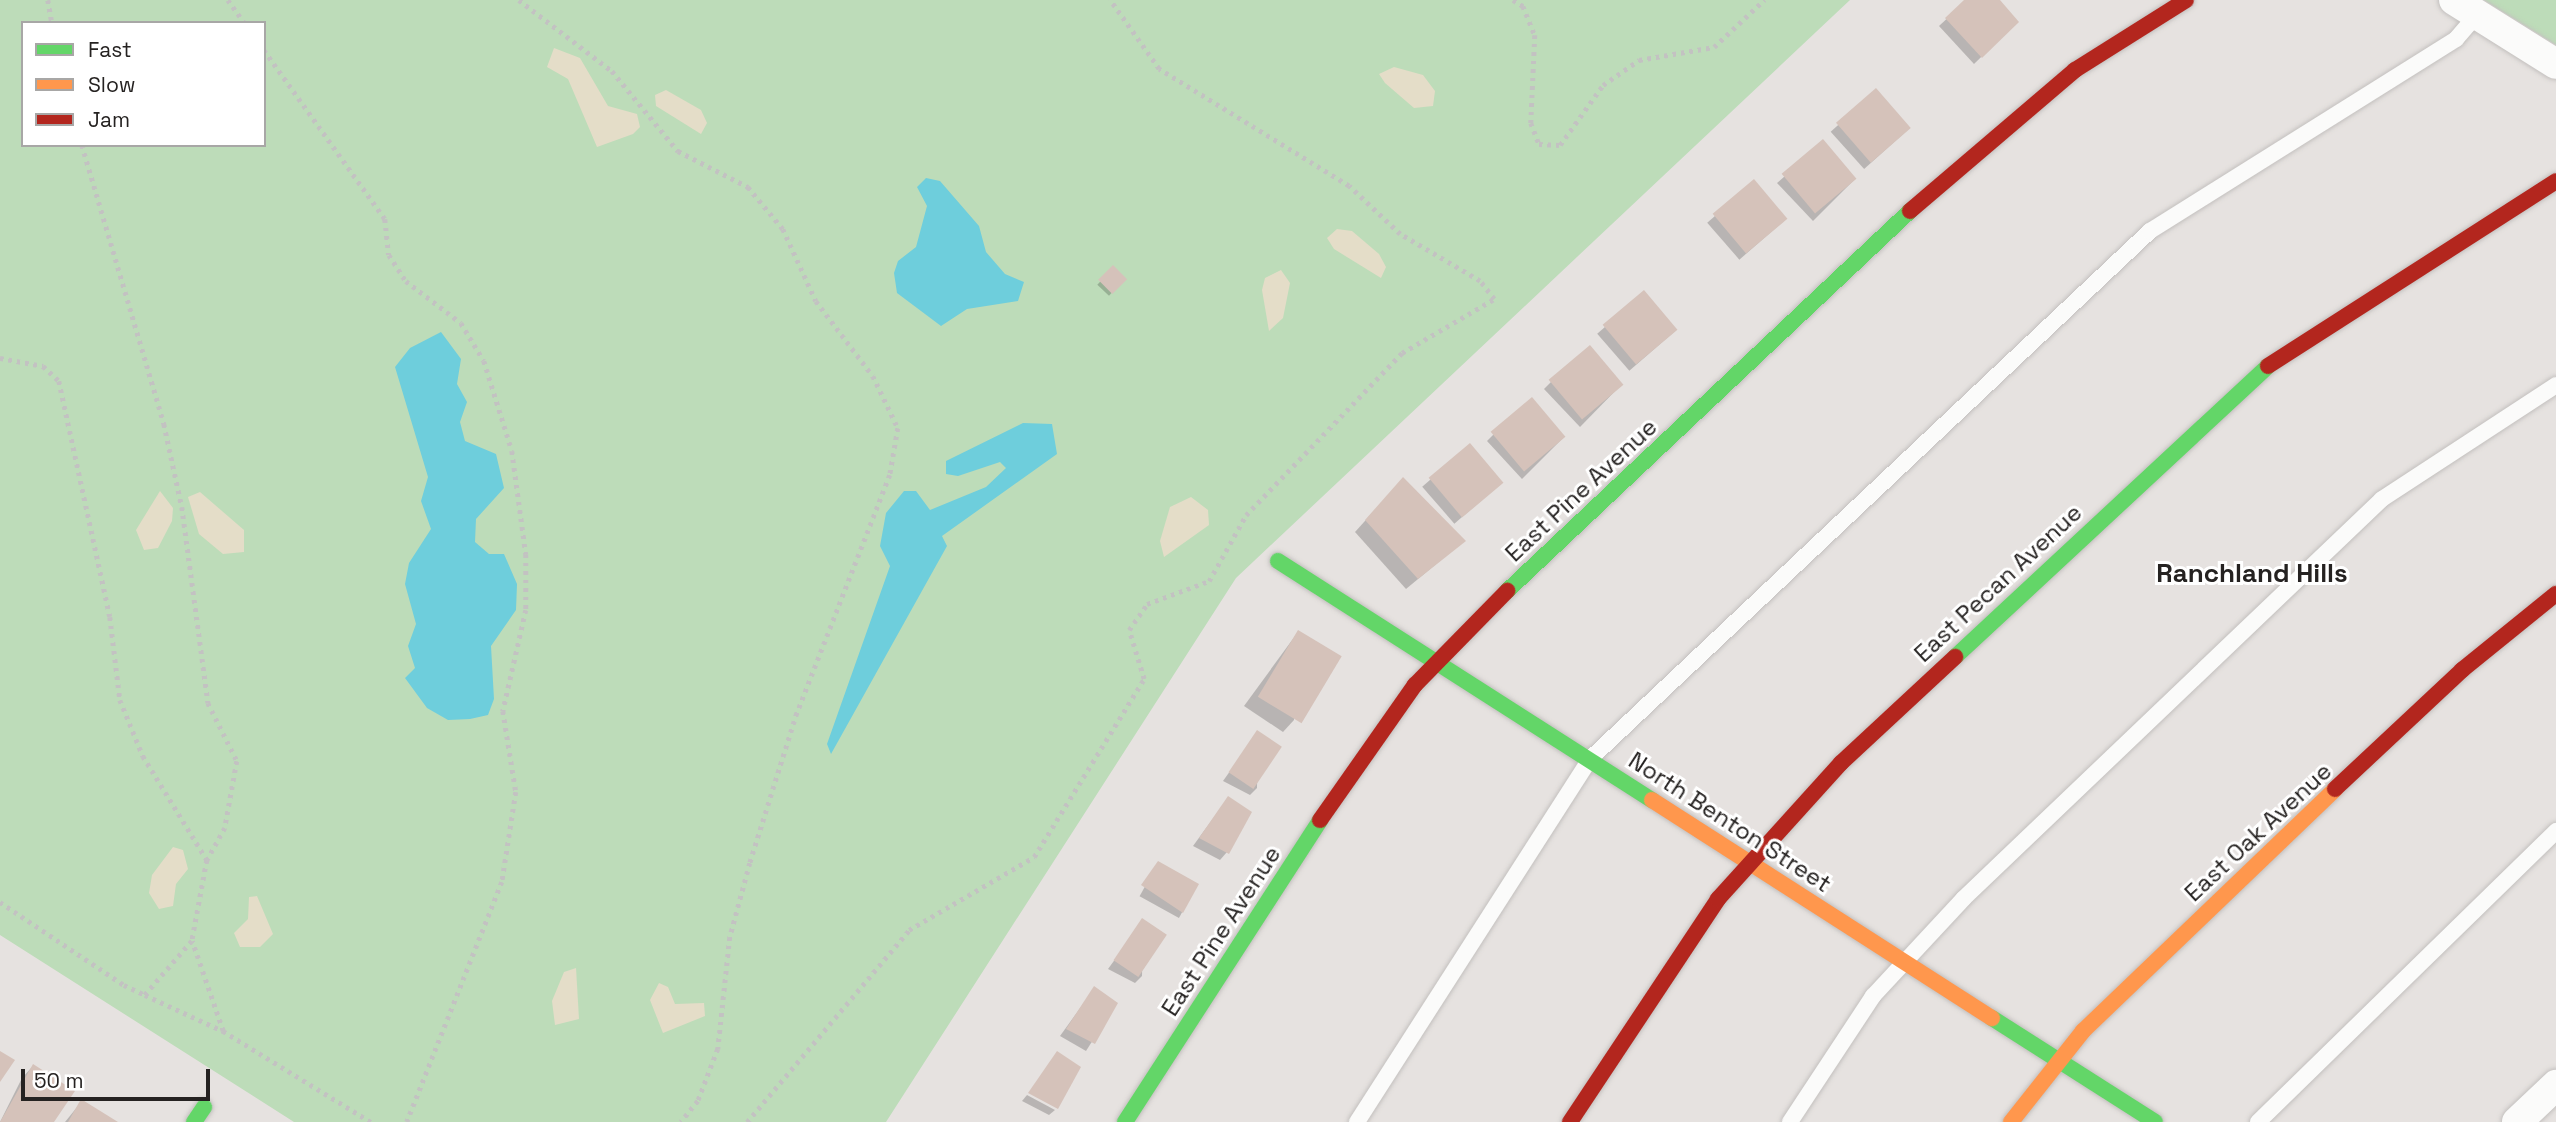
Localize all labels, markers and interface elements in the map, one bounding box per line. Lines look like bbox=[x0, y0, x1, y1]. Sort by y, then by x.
legend bbox=[21, 21, 266, 147]
text: Fast bbox=[88, 36, 132, 63]
text: Slow bbox=[88, 71, 136, 98]
text: Jam bbox=[88, 106, 130, 133]
street label: East Pine Avenue bbox=[1499, 412, 1663, 568]
street label: East Pecan Avenue bbox=[1908, 498, 2088, 668]
district label: Ranchland Hills bbox=[2156, 558, 2348, 590]
street label: North Benton Street bbox=[1623, 746, 1837, 898]
street label: East Oak Avenue bbox=[2179, 757, 2337, 907]
street label: East Pine Avenue bbox=[1155, 841, 1287, 1021]
scale bar bbox=[24, 1056, 214, 1100]
text: 50 m bbox=[34, 1067, 84, 1094]

